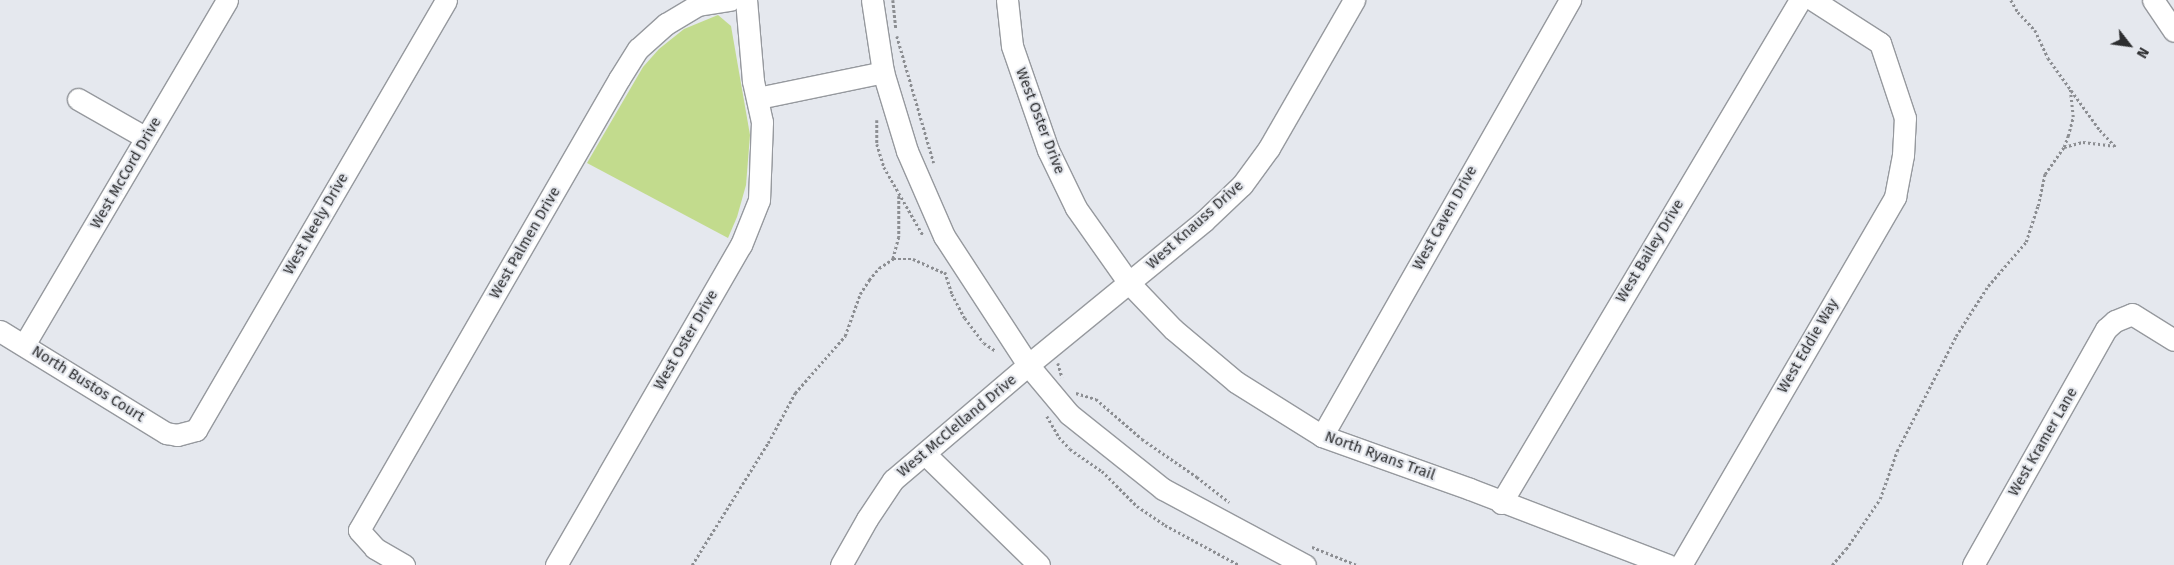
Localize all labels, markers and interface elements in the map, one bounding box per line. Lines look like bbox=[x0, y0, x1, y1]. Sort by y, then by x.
north arrow bbox=[2104, 20, 2154, 70]
text: N bbox=[2133, 44, 2152, 61]
street label: West Oster Drive bbox=[1011, 65, 1069, 177]
street label: West McCord Drive bbox=[87, 114, 165, 232]
street label: West Caven Drive bbox=[1409, 163, 1481, 273]
street label: West Neely Drive bbox=[280, 170, 352, 278]
street label: West Knauss Drive bbox=[1143, 177, 1247, 273]
street label: West Palmen Drive bbox=[486, 184, 564, 302]
street label: West Bailey Drive bbox=[1612, 196, 1688, 306]
street label: West Oster Drive bbox=[650, 287, 722, 393]
street label: West Eddie Way bbox=[1774, 296, 1842, 396]
street label: North Bustos Court bbox=[28, 342, 148, 426]
street label: West McClelland Drive bbox=[894, 371, 1020, 481]
street label: West Kramer Lane bbox=[2005, 385, 2081, 499]
street label: North Ryans Trail bbox=[1322, 428, 1438, 484]

